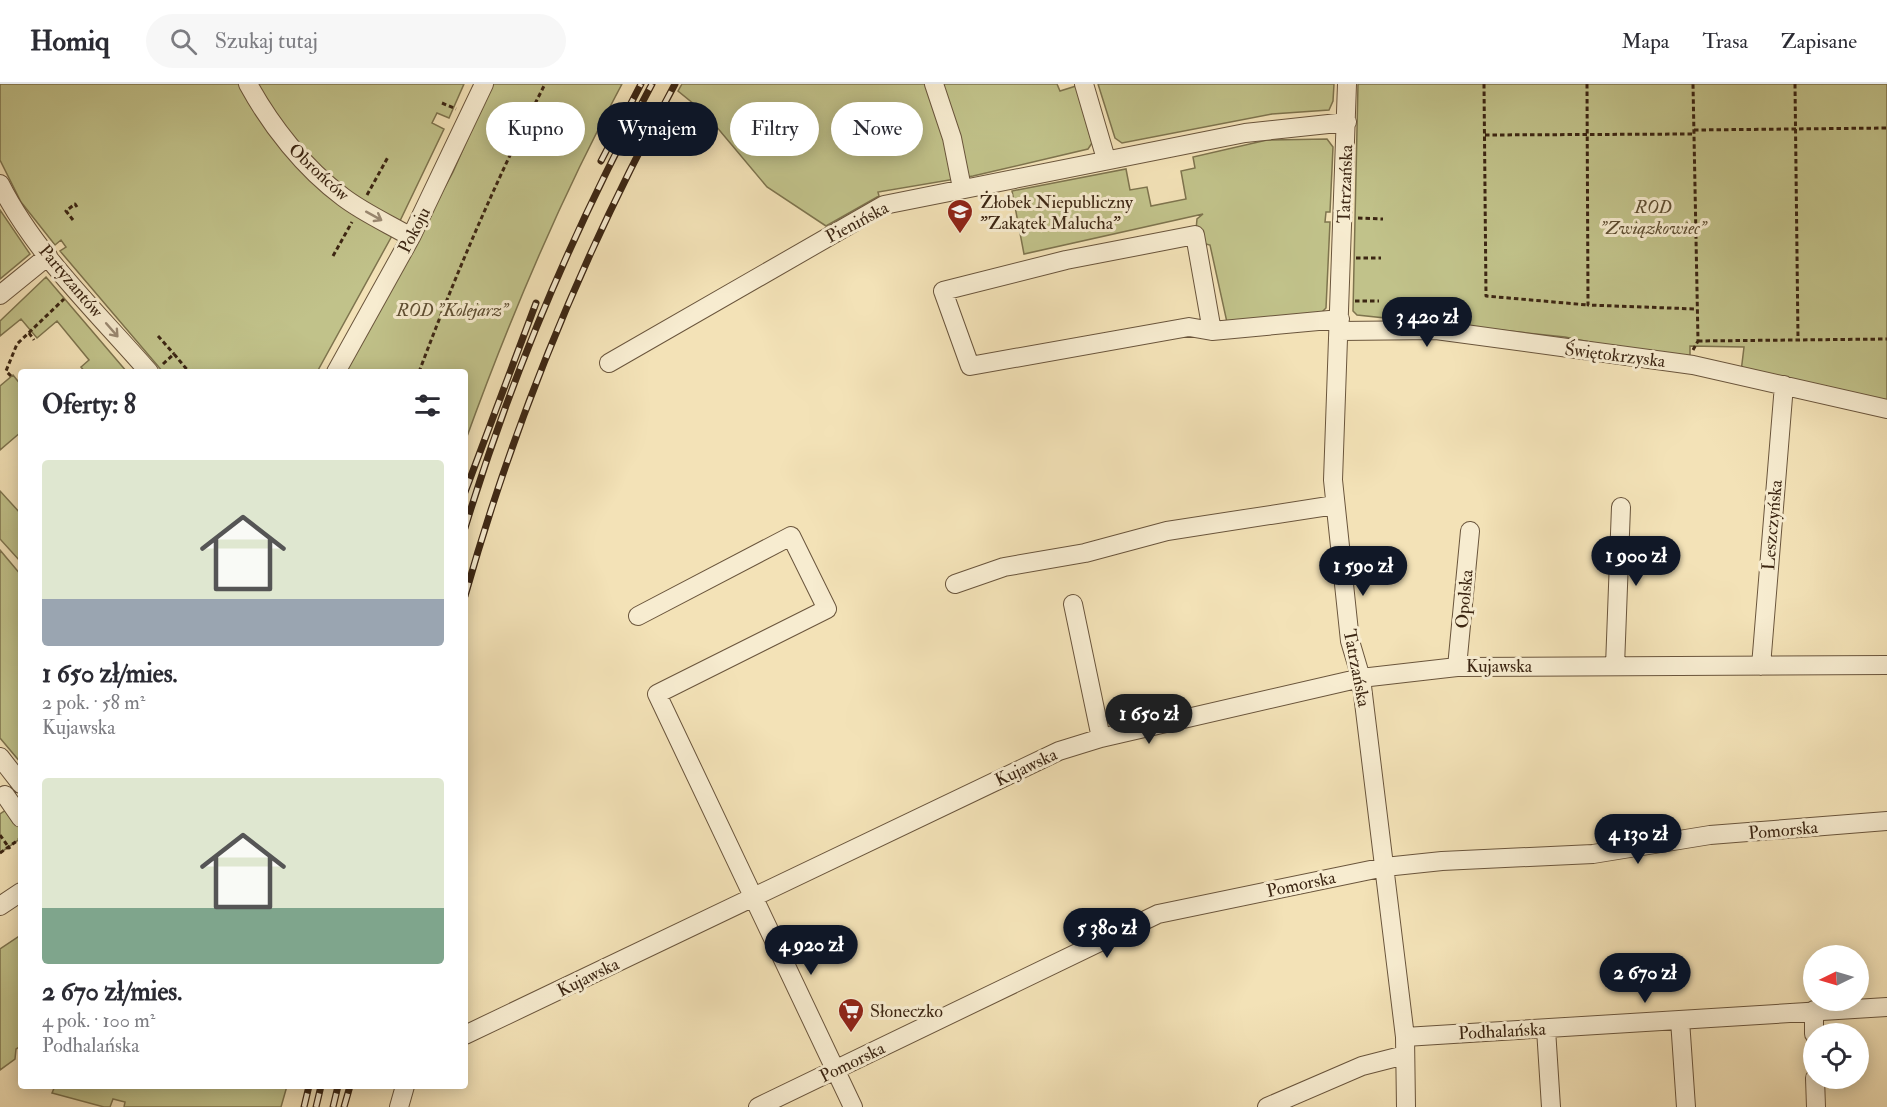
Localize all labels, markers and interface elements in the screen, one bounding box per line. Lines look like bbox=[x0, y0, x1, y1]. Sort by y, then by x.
search box bbox=[146, 14, 566, 68]
text: Homiq bbox=[30, 24, 110, 59]
icon: search bbox=[167, 25, 200, 58]
text: Szukaj tutaj bbox=[215, 27, 318, 55]
text: Mapa bbox=[1621, 28, 1669, 55]
text: Trasa bbox=[1702, 28, 1748, 55]
text: Zapisane bbox=[1781, 28, 1857, 55]
chip: Kupno bbox=[486, 102, 585, 156]
chip: Wynajem bbox=[597, 102, 718, 156]
chip: Filtry bbox=[730, 102, 819, 156]
chip: Nowe bbox=[831, 102, 923, 156]
street label: Obrońców bbox=[283, 138, 355, 207]
street label: Tatrzańska bbox=[1333, 144, 1358, 224]
place label: Żłobek Niepubliczny "Zakątek Malucha" bbox=[980, 190, 1134, 235]
street label: Pienińska bbox=[822, 196, 893, 249]
park label: ROD "Związkowiec" bbox=[1600, 196, 1708, 240]
school or university icon: Żłobek Niepubliczny "Zakątek Malucha" bbox=[945, 197, 975, 235]
street label: Pokoju bbox=[393, 203, 436, 257]
one-way arrow bbox=[365, 210, 382, 222]
street label: Partyzantów bbox=[33, 240, 109, 323]
pin: 3 420 zł bbox=[1365, 297, 1489, 348]
park label: ROD "Kolejarz" bbox=[395, 299, 509, 322]
text: 3 420 zł bbox=[1396, 304, 1458, 329]
one-way arrow bbox=[105, 322, 119, 337]
street label: Świętokrzyska bbox=[1563, 338, 1667, 373]
text: Oferty: 8 bbox=[42, 389, 136, 421]
icon: filters bbox=[411, 389, 444, 422]
street label: Leszczyńska bbox=[1757, 478, 1788, 571]
icon: home bbox=[189, 499, 297, 607]
pin: 1 900 zł bbox=[1574, 536, 1698, 587]
text: 1 900 zł bbox=[1605, 543, 1667, 568]
pin: 1 590 zł bbox=[1301, 546, 1425, 597]
text: 1 590 zł bbox=[1333, 553, 1393, 578]
street label: Opolska bbox=[1450, 568, 1479, 629]
street label: Tatrzańska bbox=[1338, 627, 1375, 710]
street label: Kujawska bbox=[1466, 655, 1533, 678]
text: 1 650 zł/mies. bbox=[42, 658, 178, 690]
text: 2 pok. · 58 m² bbox=[42, 690, 145, 715]
pin: 1 650 zł bbox=[1087, 694, 1211, 745]
text: 1 650 zł bbox=[1119, 701, 1179, 726]
text: Kujawska bbox=[42, 715, 115, 740]
street label: Kujawska bbox=[991, 743, 1062, 792]
pin: 4 130 zł bbox=[1576, 814, 1700, 865]
street label: Pomorska bbox=[1747, 816, 1819, 845]
icon: home bbox=[189, 817, 297, 925]
text: 4 130 zł bbox=[1608, 821, 1668, 846]
street label: Pomorska bbox=[1264, 866, 1338, 903]
pin: 5 380 zł bbox=[1045, 908, 1169, 959]
text: 5 380 zł bbox=[1077, 915, 1137, 940]
pin: 4 920 zł bbox=[749, 925, 873, 976]
text: 4 920 zł bbox=[779, 932, 843, 957]
north arrow bbox=[1803, 945, 1869, 1011]
map controls bbox=[1803, 945, 1869, 1089]
street label: Kujawska bbox=[553, 952, 624, 1002]
pin: 2 670 zł bbox=[1583, 953, 1707, 1004]
text: 2 670 zł bbox=[1614, 960, 1676, 985]
text: 2 670 zł/mies. bbox=[42, 976, 182, 1008]
supermarket icon: Słoneczko bbox=[836, 996, 866, 1034]
place label: Słoneczko bbox=[870, 1000, 943, 1023]
text: 4 pok. · 100 m² bbox=[42, 1008, 155, 1033]
street label: Podhalańska bbox=[1458, 1018, 1547, 1045]
button: locate bbox=[1803, 1023, 1869, 1089]
text: Podhalańska bbox=[42, 1033, 139, 1058]
street label: Pomorska bbox=[816, 1037, 889, 1088]

